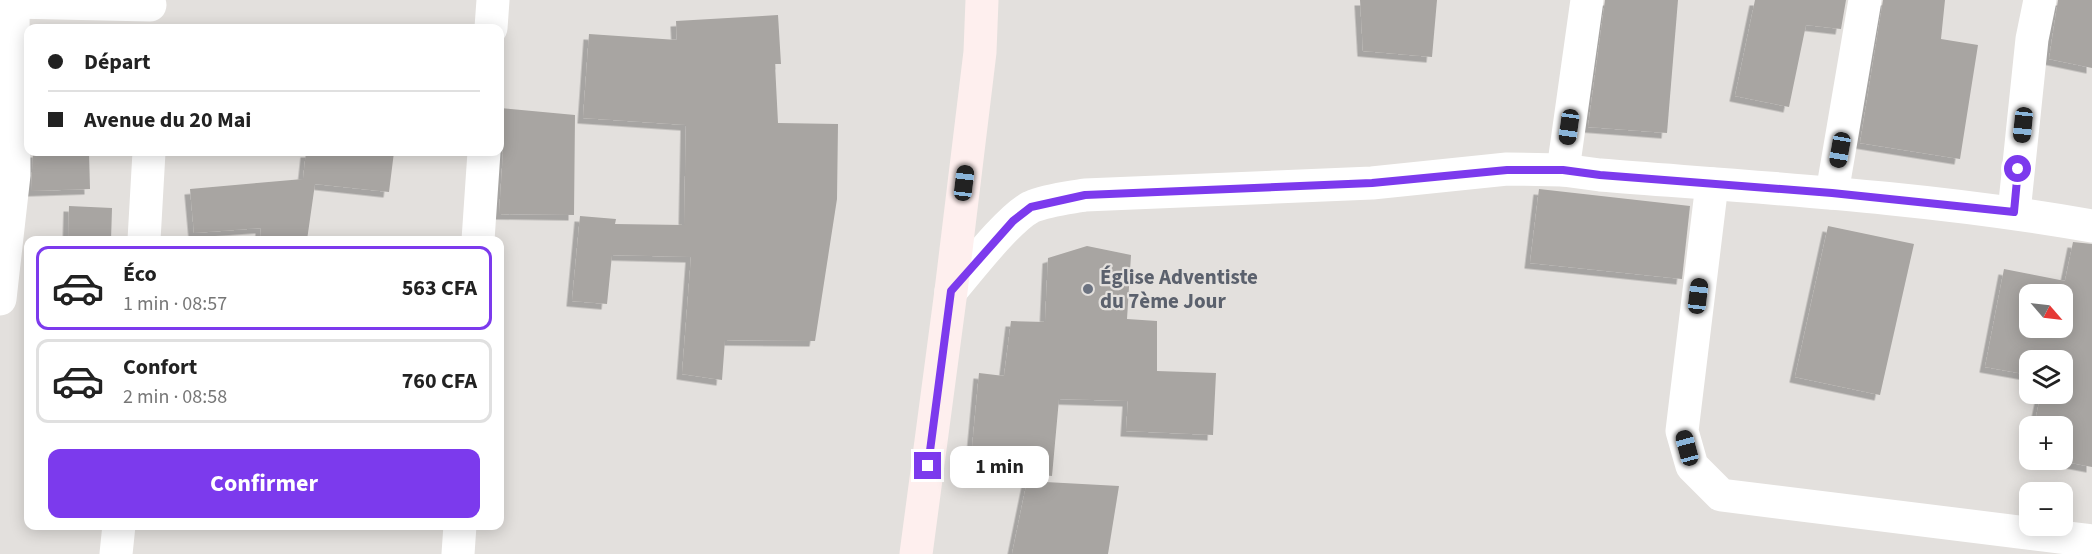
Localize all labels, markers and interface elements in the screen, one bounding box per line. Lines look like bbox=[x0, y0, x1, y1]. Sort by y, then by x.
text: Départ bbox=[84, 46, 151, 78]
text: Avenue du 20 Mai bbox=[84, 104, 251, 136]
car bbox=[2012, 106, 2034, 144]
car bbox=[1558, 108, 1580, 146]
car bbox=[1828, 131, 1852, 169]
route start bbox=[2004, 155, 2031, 182]
car bbox=[953, 164, 975, 202]
text: Éco bbox=[123, 258, 157, 290]
icon: car bbox=[51, 261, 105, 315]
place label: Église Adventiste du 7ème Jour bbox=[1100, 262, 1258, 316]
text: 563 CFA bbox=[402, 272, 477, 304]
car bbox=[1687, 277, 1709, 315]
marker: Église Adventiste du 7ème Jour bbox=[1081, 282, 1095, 296]
north arrow bbox=[2019, 284, 2073, 338]
map controls bbox=[2019, 284, 2073, 536]
text: 1 min · 08:57 bbox=[123, 290, 227, 318]
button: layers bbox=[2019, 350, 2073, 404]
text: Confort bbox=[123, 351, 197, 383]
icon: car bbox=[51, 354, 105, 408]
text: 760 CFA bbox=[402, 365, 477, 397]
text: 2 min · 08:58 bbox=[123, 383, 227, 411]
button: + bbox=[2019, 416, 2073, 470]
car bbox=[1674, 428, 1700, 468]
callout: 1 min bbox=[949, 445, 1048, 487]
button: Confirmer bbox=[48, 449, 480, 518]
route end bbox=[914, 452, 941, 479]
text: 1 min bbox=[975, 453, 1024, 481]
button: − bbox=[2019, 482, 2073, 536]

